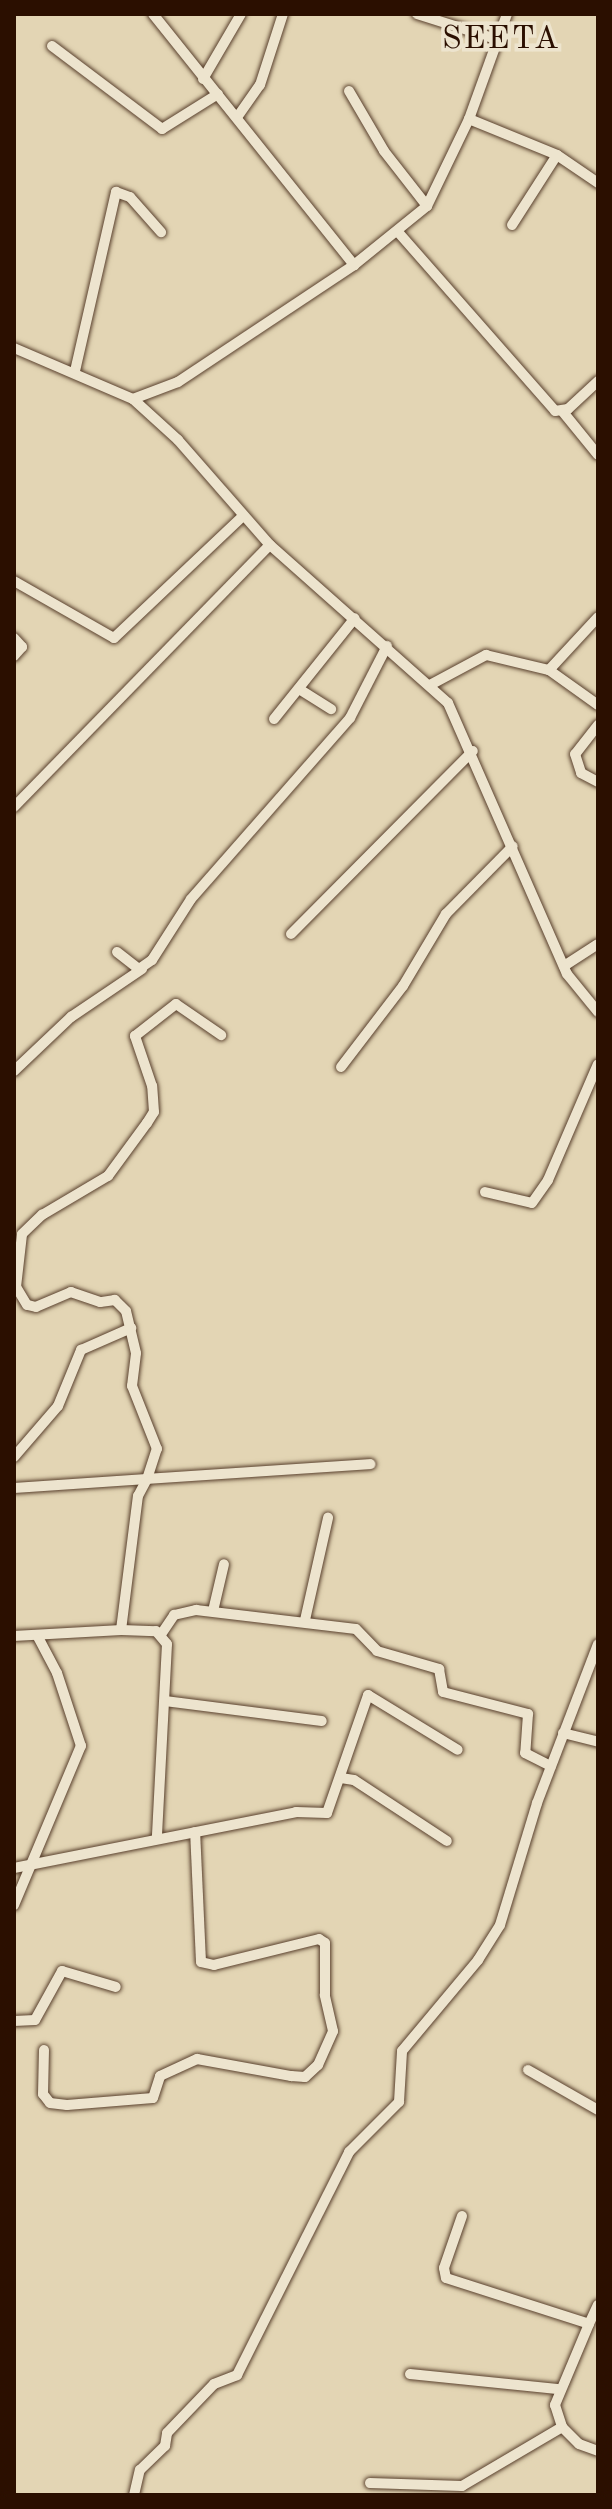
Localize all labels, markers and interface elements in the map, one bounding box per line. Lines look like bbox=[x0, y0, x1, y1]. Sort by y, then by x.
district label: SEETA bbox=[442, 21, 560, 59]

